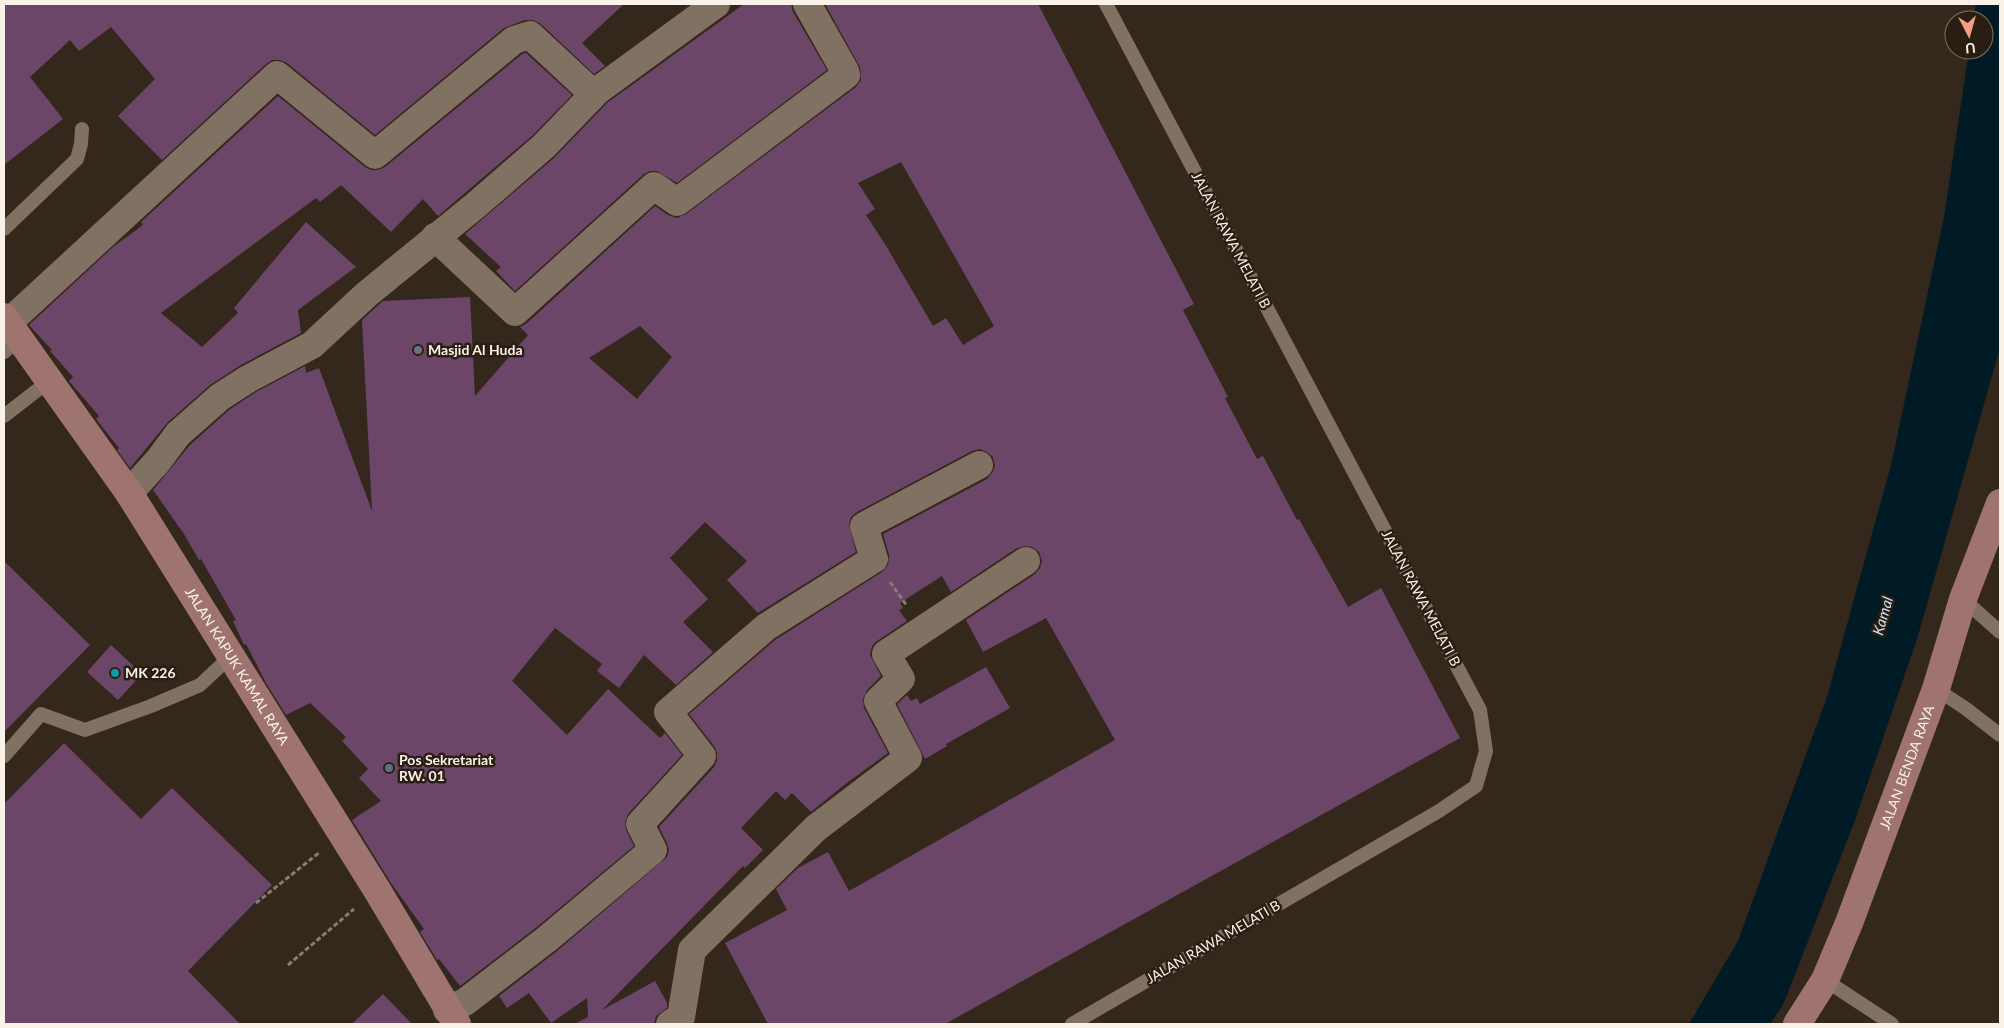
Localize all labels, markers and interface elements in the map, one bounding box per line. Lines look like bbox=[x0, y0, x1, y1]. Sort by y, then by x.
north arrow bbox=[1944, 10, 1994, 60]
text: U bbox=[1964, 39, 1976, 57]
street label: JALAN RAWA MELATI B bbox=[1188, 169, 1275, 311]
place label: Masjid Al Huda bbox=[428, 341, 523, 358]
marker: Masjid Al Huda bbox=[412, 344, 424, 356]
street label: JALAN RAWA MELATI B bbox=[1378, 527, 1465, 669]
street label: JALAN KAPUK KAMAL RAYA bbox=[182, 584, 293, 748]
water label: Kamal bbox=[1868, 594, 1896, 637]
place label: MK 226 bbox=[125, 664, 176, 681]
marker: MK 226 bbox=[109, 667, 121, 679]
street label: JALAN BENDA RAYA bbox=[1875, 702, 1937, 832]
place label: Pos Sekretariat RW. 01 bbox=[399, 751, 494, 784]
marker: Pos Sekretariat RW. 01 bbox=[383, 762, 395, 774]
street label: JALAN RAWA MELATI B bbox=[1143, 896, 1283, 987]

